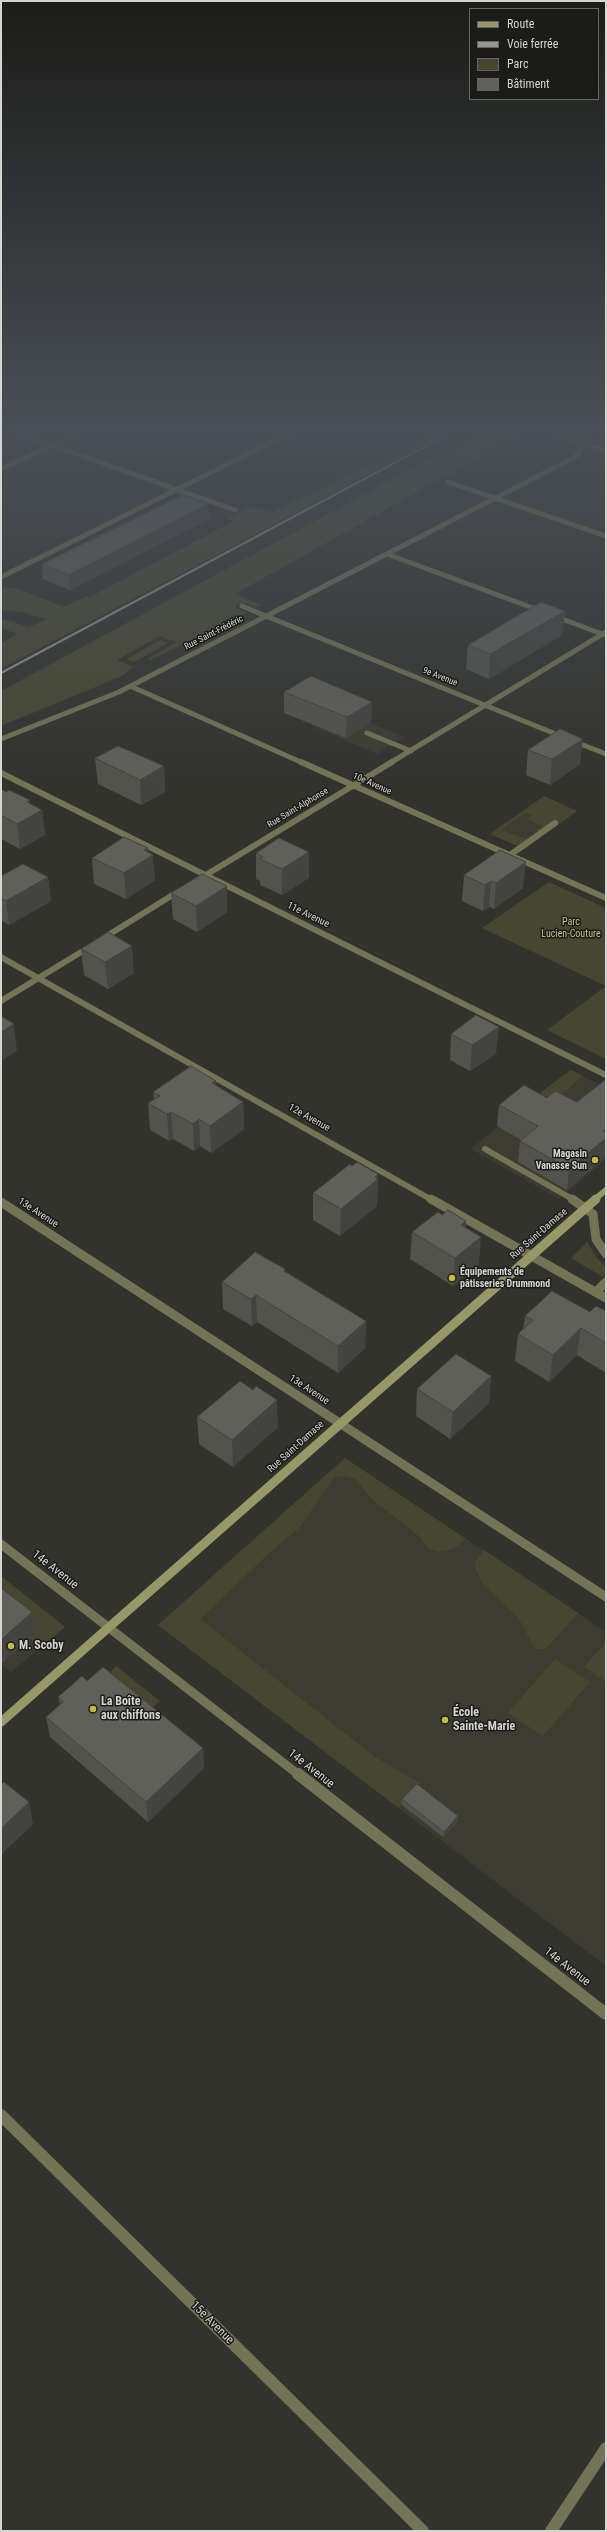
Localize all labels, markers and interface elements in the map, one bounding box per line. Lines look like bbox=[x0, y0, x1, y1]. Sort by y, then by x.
legend bbox=[469, 8, 599, 100]
text: Route bbox=[507, 17, 534, 31]
text: Voie ferrée bbox=[507, 37, 558, 51]
text: Parc bbox=[507, 57, 528, 71]
text: Bâtiment bbox=[507, 77, 550, 91]
street label: Rue Saint-Frédéric bbox=[183, 614, 245, 652]
street label: 9e Avenue bbox=[421, 665, 459, 689]
street label: 10e Avenue bbox=[351, 771, 393, 797]
street label: Rue Saint-Alphonse bbox=[266, 786, 330, 830]
street label: 11e Avenue bbox=[285, 900, 331, 930]
park label: Parc Lucien-Couture bbox=[541, 916, 601, 940]
street label: 12e Avenue bbox=[286, 1102, 332, 1134]
place label: Magasin Vanasse Sun bbox=[536, 1148, 587, 1172]
marker: Magasin Vanasse Sun bbox=[590, 1155, 600, 1165]
street label: 13e Avenue bbox=[16, 1196, 60, 1230]
street label: Rue Saint-Damase bbox=[508, 1206, 570, 1262]
place label: Équipements de pâtisseries Drummond bbox=[460, 1266, 550, 1290]
marker: Équipements de pâtisseries Drummond bbox=[447, 1273, 457, 1283]
street label: 13e Avenue bbox=[287, 1373, 331, 1407]
street label: Rue Saint-Damase bbox=[265, 1419, 327, 1475]
street label: 14e Avenue bbox=[29, 1547, 81, 1593]
place label: M. Scoby bbox=[19, 1639, 64, 1653]
marker: M. Scoby bbox=[6, 1641, 16, 1651]
place label: La Boîte aux chiffons bbox=[101, 1695, 160, 1723]
marker: La Boîte aux chiffons bbox=[88, 1704, 98, 1714]
place label: École Sainte-Marie bbox=[453, 1706, 515, 1734]
marker: École Sainte-Marie bbox=[440, 1715, 450, 1725]
street label: 14e Avenue bbox=[285, 1746, 337, 1792]
street label: 14e Avenue bbox=[541, 1944, 593, 1990]
street label: 15e Avenue bbox=[188, 2299, 236, 2347]

